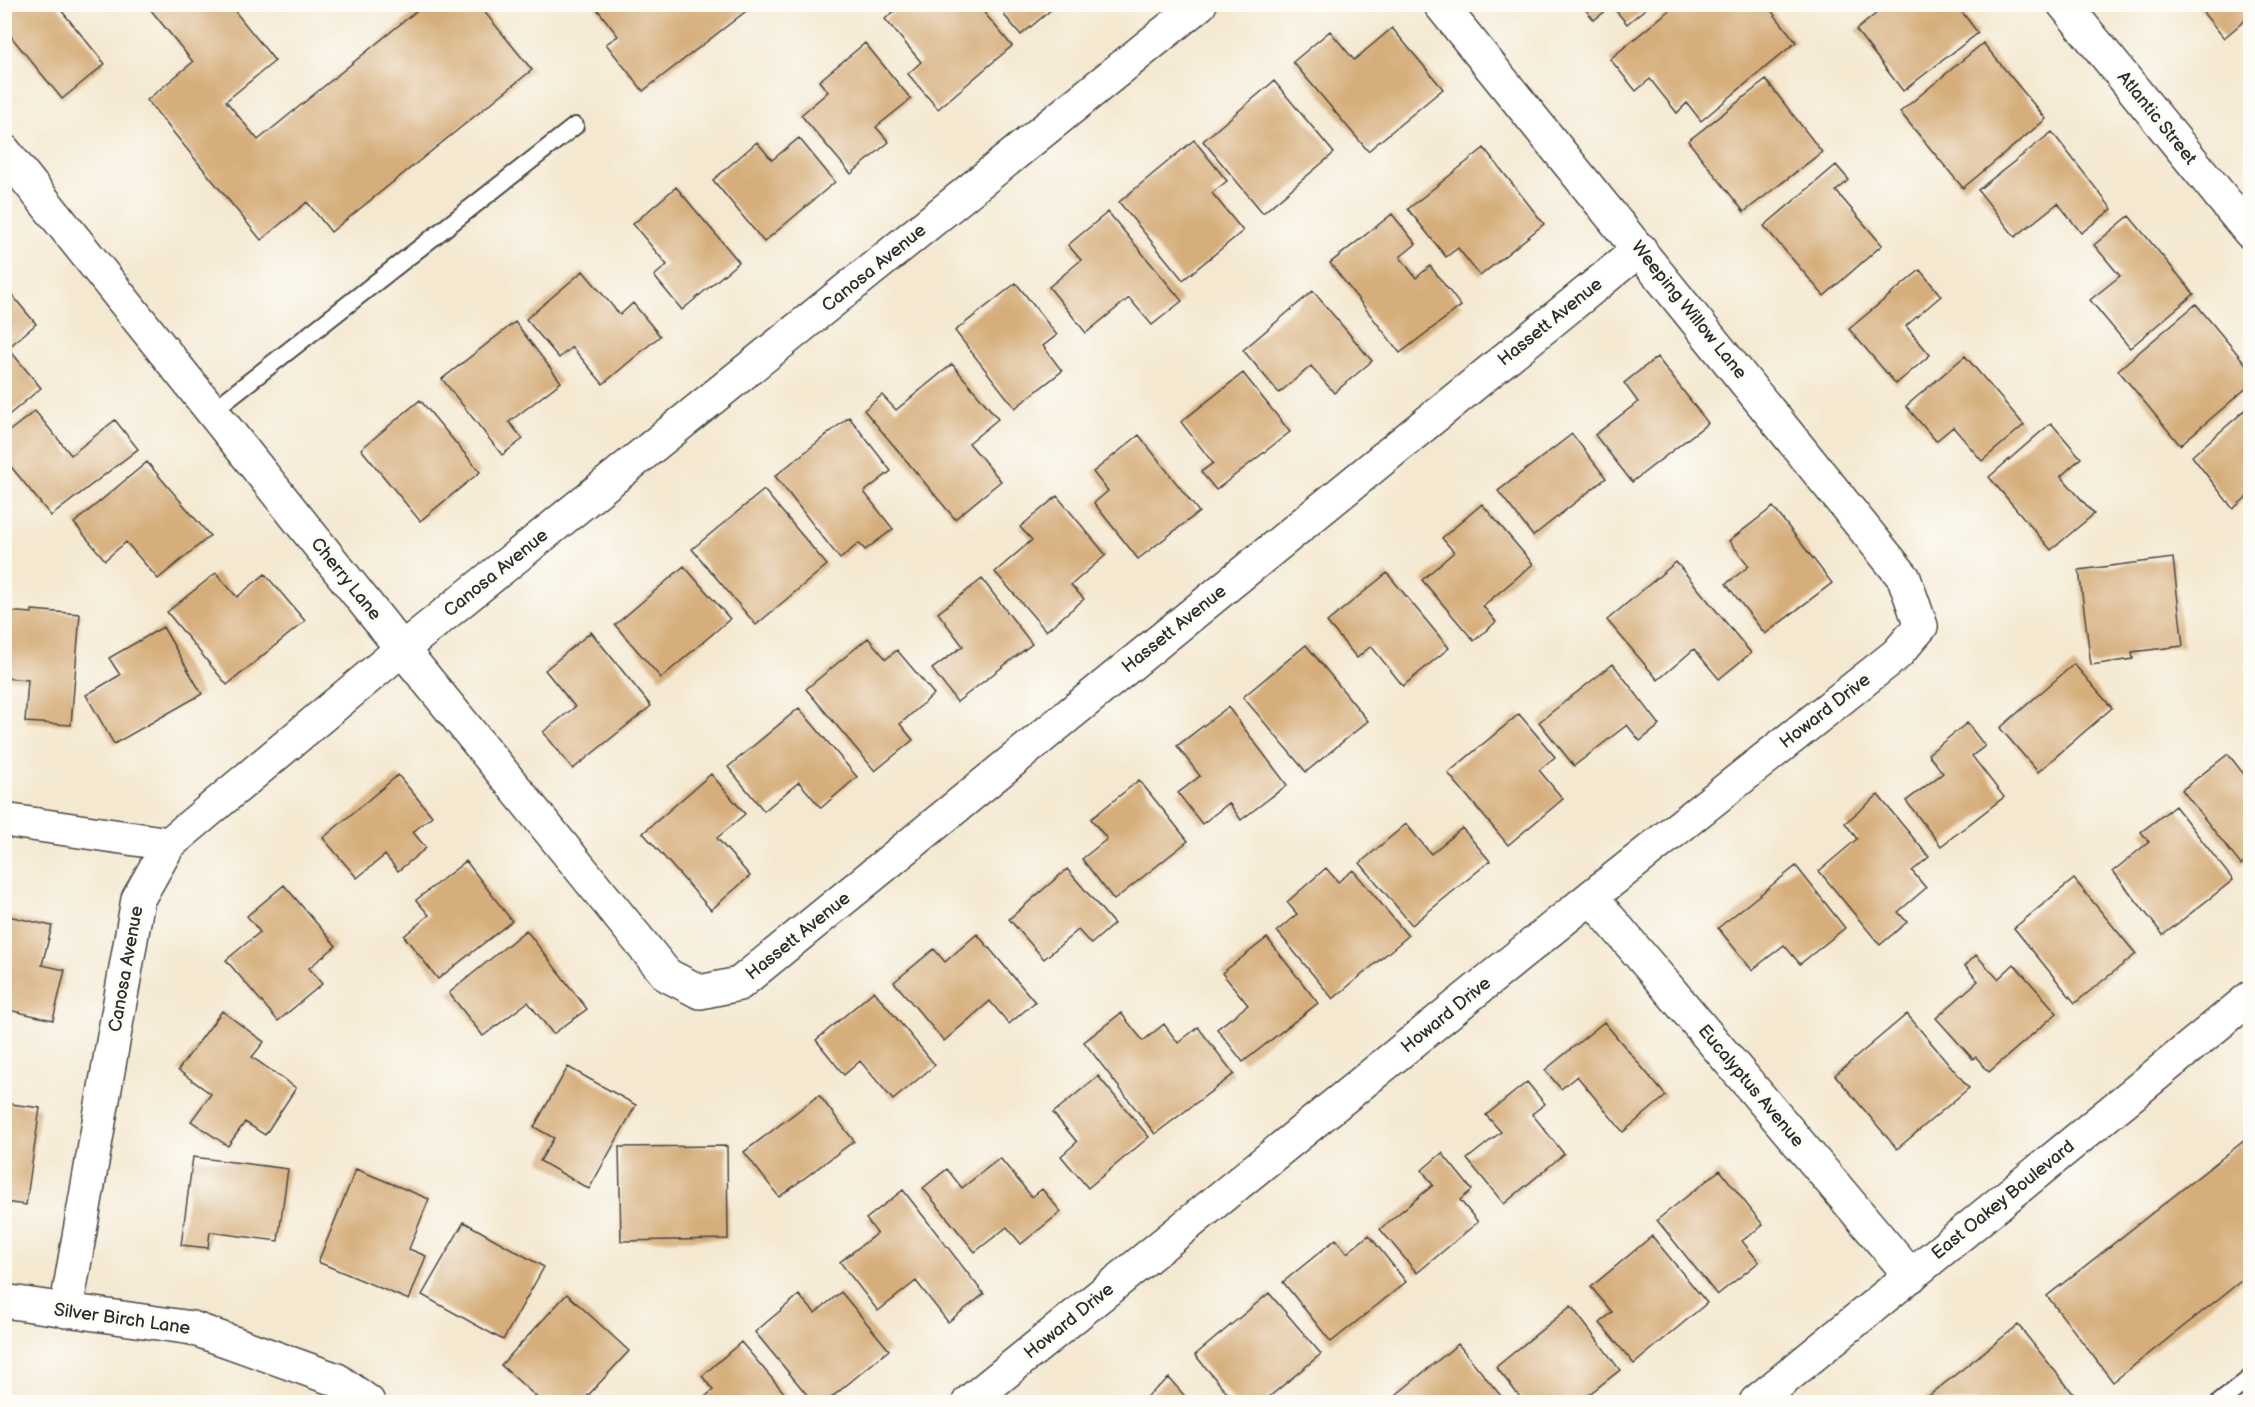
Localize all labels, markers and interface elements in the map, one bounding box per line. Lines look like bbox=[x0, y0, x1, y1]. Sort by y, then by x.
street label: Atlantic Street bbox=[2113, 67, 2201, 169]
street label: Canosa Avenue bbox=[818, 219, 930, 316]
street label: Weeping Willow Lane bbox=[1627, 237, 1751, 384]
street label: Hassett Avenue bbox=[1494, 273, 1607, 370]
street label: Canosa Avenue bbox=[440, 524, 552, 621]
street label: Cherry Lane bbox=[306, 534, 386, 625]
street label: Hassett Avenue bbox=[1118, 580, 1231, 677]
street label: Howard Drive bbox=[1776, 669, 1875, 753]
street label: Hassett Avenue bbox=[742, 887, 855, 984]
street label: Canosa Avenue bbox=[105, 904, 147, 1034]
street label: Howard Drive bbox=[1397, 972, 1495, 1057]
street label: Eucalyptus Avenue bbox=[1694, 1021, 1808, 1152]
street label: East Oakey Boulevard bbox=[1927, 1136, 2079, 1264]
street label: Howard Drive bbox=[1020, 1278, 1118, 1363]
street label: Silver Birch Lane bbox=[52, 1299, 192, 1339]

